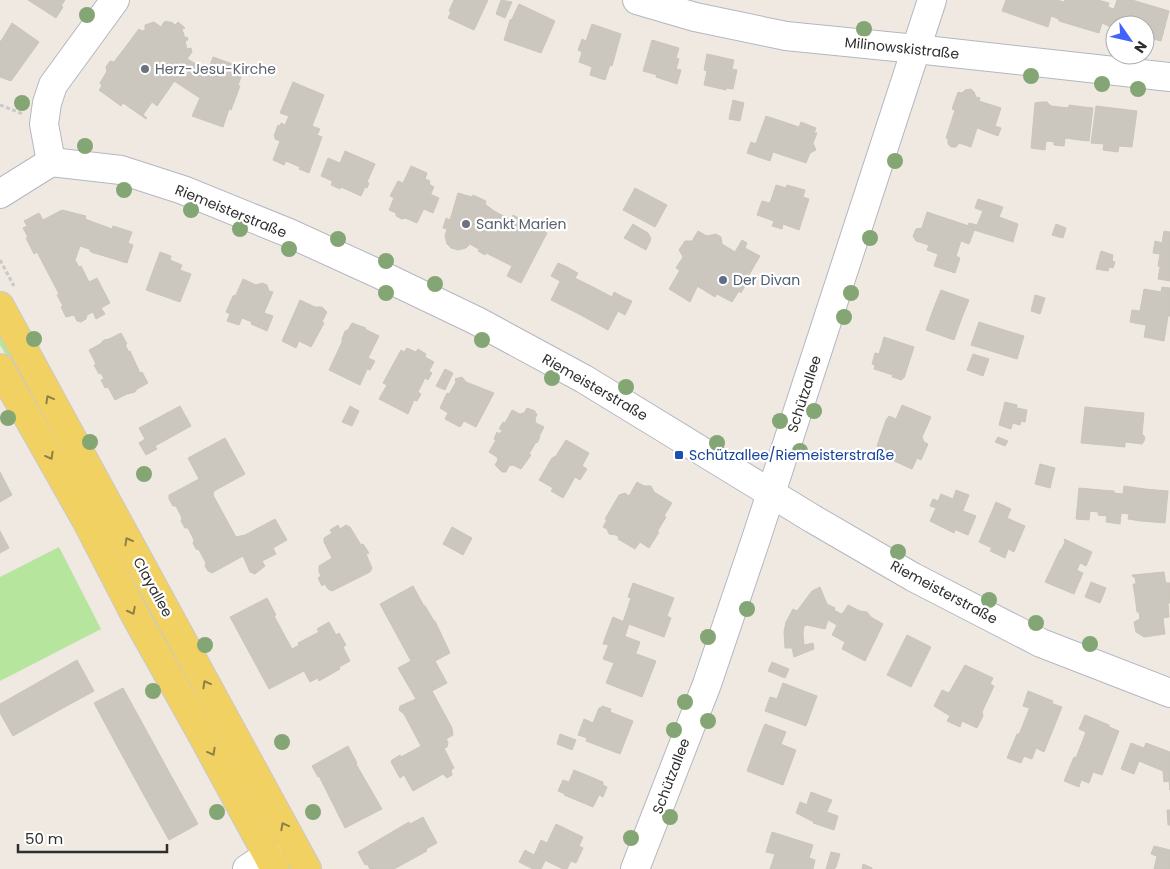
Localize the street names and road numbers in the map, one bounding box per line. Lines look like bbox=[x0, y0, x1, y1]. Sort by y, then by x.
street label: Milinowskistraße bbox=[844, 32, 961, 64]
street label: Riemeisterstraße bbox=[172, 179, 290, 243]
street label: Riemeisterstraße bbox=[539, 349, 652, 426]
street label: Schützallee bbox=[782, 353, 826, 435]
street label: Clayallee bbox=[128, 554, 178, 621]
street label: Riemeisterstraße bbox=[887, 555, 1001, 629]
street label: Schützallee bbox=[647, 735, 695, 817]

